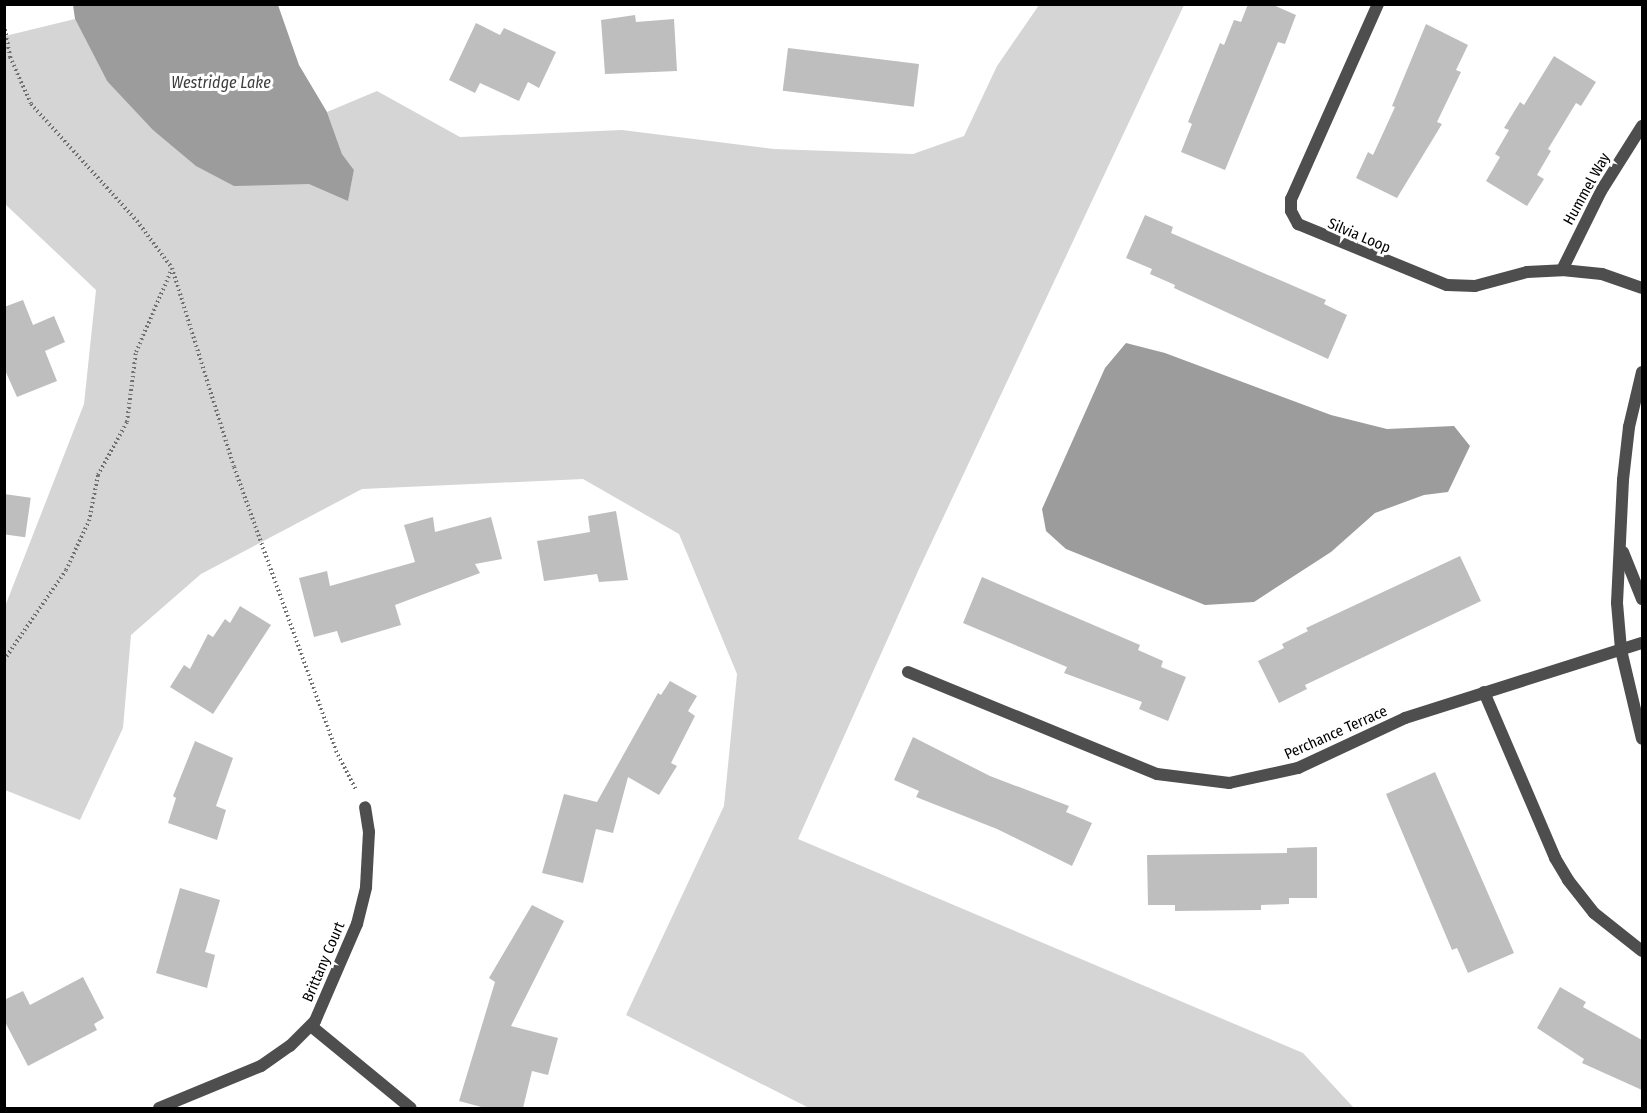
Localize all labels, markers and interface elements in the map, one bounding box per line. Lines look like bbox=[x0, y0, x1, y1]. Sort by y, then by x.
water label: Westridge Lake bbox=[171, 73, 271, 93]
street label: Hummel Way bbox=[1560, 150, 1614, 228]
street label: Silvia Loop bbox=[1325, 215, 1393, 257]
street label: Perchance Terrace bbox=[1282, 702, 1390, 764]
street label: Brittany Court bbox=[299, 919, 349, 1005]

